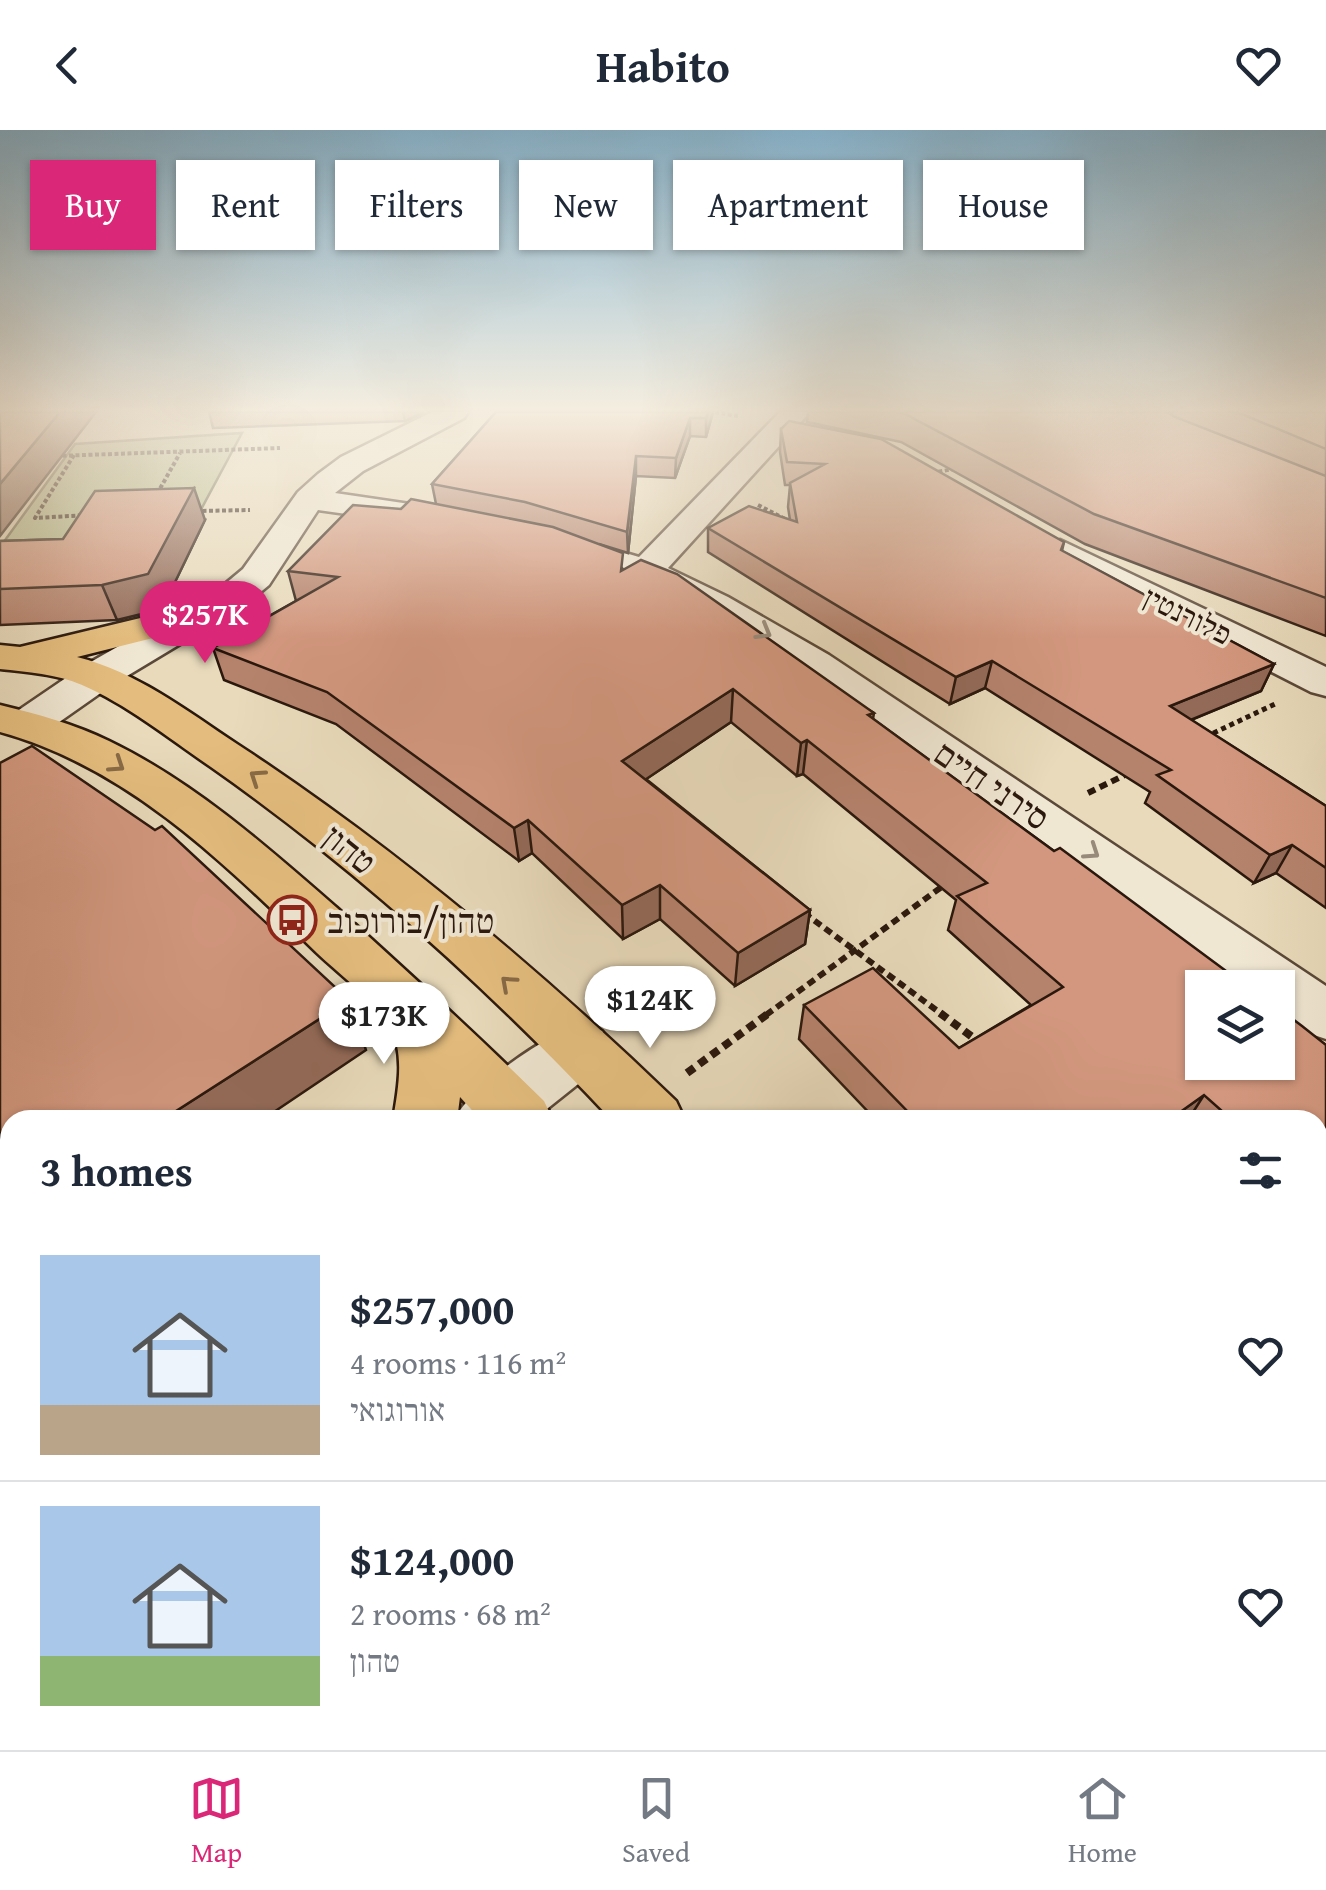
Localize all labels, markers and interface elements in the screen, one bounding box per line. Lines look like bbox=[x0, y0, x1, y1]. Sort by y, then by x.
text: Habito bbox=[596, 33, 730, 98]
icon: back bbox=[40, 38, 95, 93]
icon: heart bbox=[1231, 38, 1286, 93]
chip: Buy bbox=[30, 160, 156, 250]
chip: Rent bbox=[176, 160, 315, 250]
chip: Filters bbox=[335, 160, 499, 250]
chip: New bbox=[519, 160, 653, 250]
chip: Apartment bbox=[673, 160, 903, 250]
chip: House bbox=[923, 160, 1084, 250]
street label: פלורנטין bbox=[1137, 575, 1239, 655]
pin: $257K bbox=[135, 581, 275, 666]
text: $257K bbox=[162, 590, 248, 637]
one-way arrow bbox=[753, 620, 771, 640]
street label: סירני חיים bbox=[924, 728, 1060, 842]
one-way arrow bbox=[106, 753, 125, 771]
one-way arrow bbox=[249, 771, 268, 789]
street label: טהון bbox=[313, 812, 387, 886]
one-way arrow bbox=[1081, 840, 1099, 859]
bus stop icon: טהון/בורוכוב bbox=[266, 894, 318, 946]
place label: טהון/בורוכוב bbox=[327, 895, 494, 946]
pin: $124K bbox=[580, 966, 720, 1051]
map controls bbox=[1185, 970, 1295, 1080]
button: layers bbox=[1185, 970, 1295, 1080]
text: $124K bbox=[607, 975, 693, 1022]
one-way arrow bbox=[501, 976, 520, 994]
pin: $173K bbox=[314, 982, 454, 1067]
text: $173K bbox=[341, 991, 427, 1038]
text: 3 homes bbox=[40, 1140, 193, 1201]
icon: filters bbox=[1233, 1143, 1288, 1198]
text: $257,000 bbox=[350, 1278, 514, 1339]
icon: home bbox=[120, 1295, 240, 1415]
icon: heart bbox=[1233, 1328, 1288, 1383]
text: 4 rooms · 116 m² bbox=[350, 1339, 566, 1386]
text: אורוגואי bbox=[350, 1386, 445, 1433]
text: $124,000 bbox=[350, 1529, 514, 1590]
icon: home bbox=[120, 1546, 240, 1666]
icon: heart bbox=[1233, 1579, 1288, 1634]
text: 2 rooms · 68 m² bbox=[350, 1590, 551, 1637]
text: טהון bbox=[350, 1637, 400, 1684]
tab: Map bbox=[189, 1771, 244, 1872]
tab: Saved bbox=[622, 1771, 690, 1872]
tab: Home bbox=[1068, 1771, 1137, 1872]

